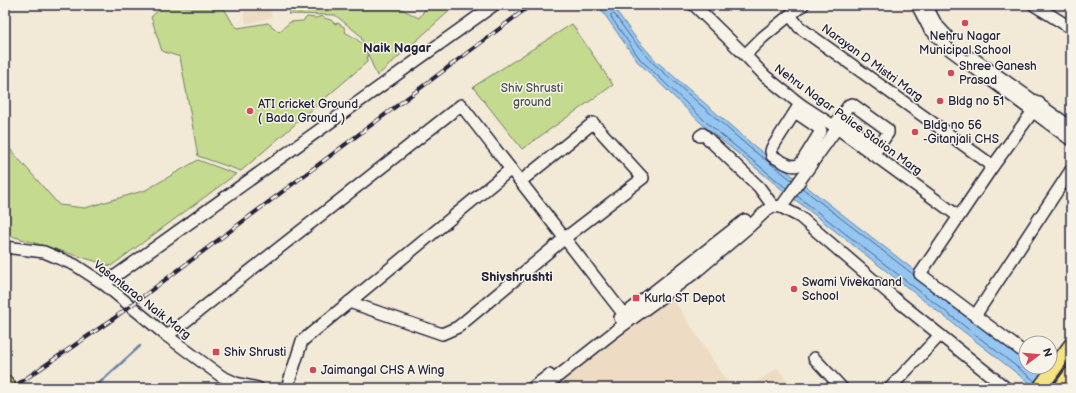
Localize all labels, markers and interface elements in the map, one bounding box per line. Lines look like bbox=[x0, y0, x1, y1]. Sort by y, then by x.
marker: Nehru Nagar Municipal School bbox=[960, 18, 970, 28]
street label: Narayan D Mistri Marg bbox=[818, 21, 926, 105]
place label: Nehru Nagar Municipal School bbox=[919, 29, 1011, 58]
district label: Naik Nagar bbox=[363, 40, 432, 56]
place label: Shree Ganesh Prasad bbox=[959, 59, 1037, 88]
street label: Nehru Nagar Police Station Marg bbox=[771, 61, 925, 179]
marker: Shree Ganesh Prasad bbox=[946, 68, 956, 78]
park label: Shiv Shrusti ground bbox=[501, 81, 563, 110]
place label: Bldg no 51 bbox=[948, 94, 1004, 109]
marker: Bldg no 51 bbox=[935, 96, 945, 106]
place label: ATI cricket Ground ( Bada Ground ) bbox=[258, 97, 358, 126]
marker: ATI cricket Ground ( Bada Ground ) bbox=[245, 106, 255, 116]
place label: Bldg no 56 -Gitanjali CHS bbox=[923, 118, 999, 147]
marker: Bldg no 56 -Gitanjali CHS bbox=[910, 127, 920, 137]
street label: Vasantarao Naik Marg bbox=[90, 257, 194, 343]
district label: Shivshrushti bbox=[481, 269, 553, 285]
place label: Swami Vivekanand School bbox=[802, 275, 902, 304]
marker: Swami Vivekanand School bbox=[789, 284, 799, 294]
place label: Kurla ST Depot bbox=[644, 291, 726, 306]
marker: Kurla ST Depot bbox=[631, 293, 641, 303]
north arrow bbox=[1018, 335, 1058, 375]
place label: Shiv Shrusti bbox=[224, 345, 287, 360]
marker: Shiv Shrusti bbox=[211, 347, 221, 357]
text: N bbox=[1040, 347, 1055, 358]
place label: Jaimangal CHS A Wing bbox=[321, 363, 445, 378]
marker: Jaimangal CHS A Wing bbox=[308, 365, 318, 375]

